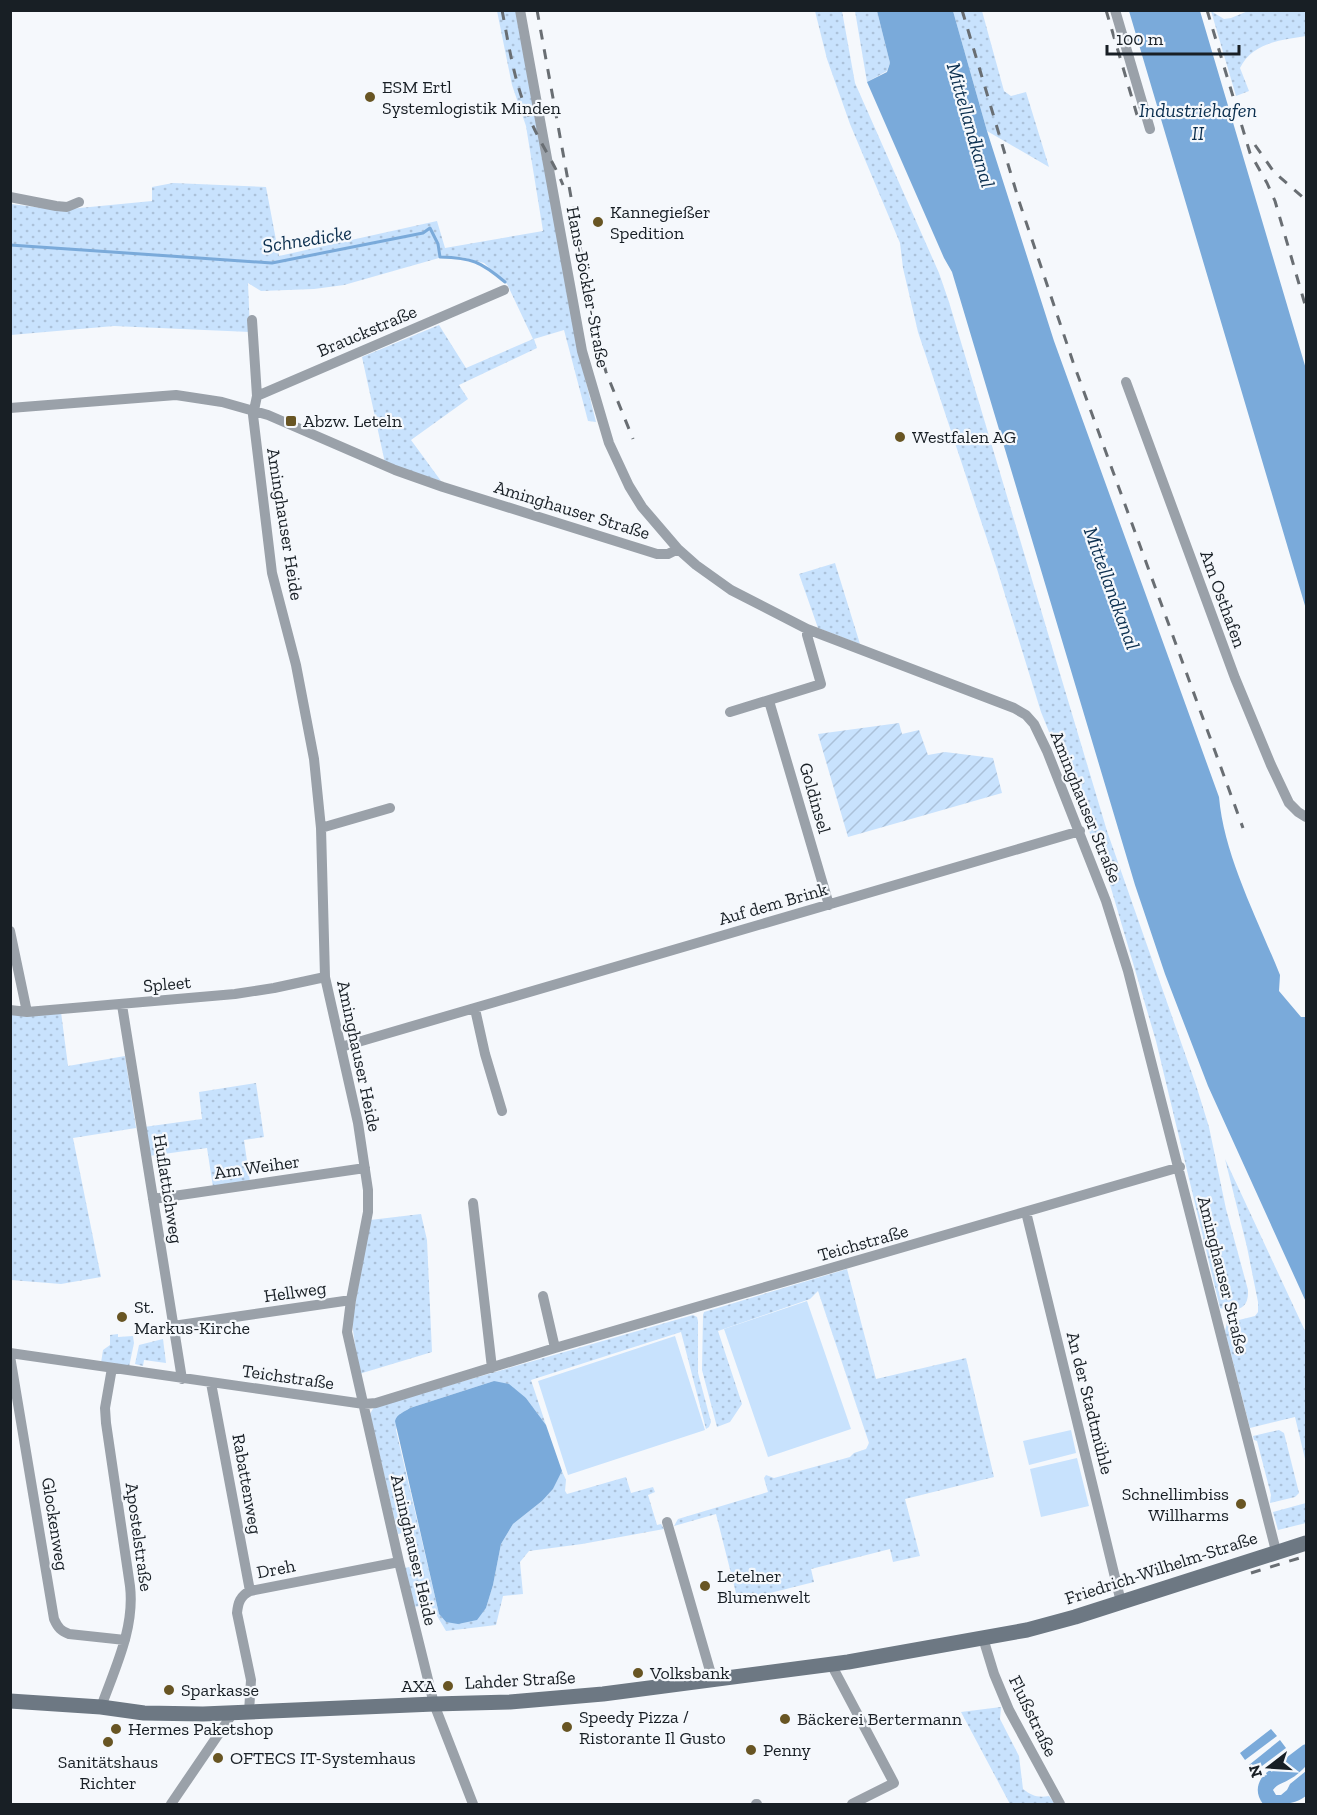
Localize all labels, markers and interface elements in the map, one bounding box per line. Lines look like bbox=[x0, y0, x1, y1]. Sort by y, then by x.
scale bar bbox=[1107, 18, 1239, 56]
text: 100 m bbox=[1116, 28, 1164, 50]
water label: Mittellandkanal bbox=[942, 60, 1000, 190]
place label: ESM Ertl Systemlogistik Minden bbox=[382, 76, 562, 119]
marker: ESM Ertl Systemlogistik Minden bbox=[363, 90, 377, 104]
water label: Industriehafen II bbox=[1139, 98, 1257, 145]
place label: Kannegießer Spedition bbox=[610, 201, 710, 244]
street label: Hans-Böckler-Straße bbox=[562, 205, 614, 369]
marker: Kannegießer Spedition bbox=[591, 215, 605, 229]
water label: Schnedicke bbox=[261, 220, 353, 258]
street label: Brauckstraße bbox=[314, 300, 420, 362]
place label: Abzw. Leteln bbox=[303, 410, 403, 432]
marker: Abzw. Leteln bbox=[284, 414, 298, 428]
place label: Westfalen AG bbox=[912, 426, 1016, 448]
marker: Westfalen AG bbox=[893, 430, 907, 444]
street label: Aminghauser Heide bbox=[262, 446, 308, 602]
street label: Aminghauser Straße bbox=[491, 476, 653, 544]
water label: Mittellandkanal bbox=[1079, 523, 1145, 653]
street label: Am Osthafen bbox=[1195, 547, 1251, 651]
street label: Aminghauser Straße bbox=[1046, 728, 1126, 886]
street label: Goldinsel bbox=[794, 760, 836, 836]
street label: Auf dem Brink bbox=[716, 878, 831, 930]
street label: Spleet bbox=[142, 971, 192, 997]
street label: Aminghauser Heide bbox=[332, 978, 386, 1134]
street label: Huflattichweg bbox=[148, 1133, 188, 1245]
street label: Am Weiher bbox=[213, 1150, 301, 1184]
street label: Aminghauser Straße bbox=[1193, 1194, 1253, 1356]
street label: Teichstraße bbox=[815, 1220, 911, 1266]
street label: Hellweg bbox=[262, 1277, 328, 1307]
place label: St. Markus-Kirche bbox=[134, 1296, 250, 1339]
marker: St. Markus-Kirche bbox=[115, 1310, 129, 1324]
street label: An der Stadtmühle bbox=[1062, 1329, 1118, 1477]
street label: Teichstraße bbox=[240, 1360, 336, 1394]
street label: Rabattenweg bbox=[227, 1432, 267, 1536]
street label: Aminghauser Heide bbox=[386, 1472, 442, 1628]
street label: Glockenweg bbox=[37, 1476, 73, 1572]
street label: Apostelstraße bbox=[120, 1481, 158, 1593]
place label: Schnellimbiss Willharms bbox=[1122, 1483, 1229, 1526]
marker: Schnellimbiss Willharms bbox=[1234, 1497, 1248, 1511]
street label: Friedrich-Wilhelm-Straße bbox=[1062, 1526, 1260, 1610]
street label: Dreh bbox=[255, 1555, 297, 1583]
place label: Letelner Blumenwelt bbox=[717, 1565, 810, 1608]
marker: Letelner Blumenwelt bbox=[698, 1579, 712, 1593]
place label: Volksbank bbox=[649, 1662, 730, 1684]
street label: Lahder Straße bbox=[464, 1666, 576, 1694]
marker: Volksbank bbox=[631, 1666, 645, 1680]
street label: Flußstraße bbox=[1004, 1672, 1062, 1760]
place label: AXA bbox=[401, 1675, 436, 1697]
place label: Sparkasse bbox=[181, 1679, 259, 1701]
marker: AXA bbox=[441, 1679, 455, 1693]
marker: Sparkasse bbox=[162, 1683, 176, 1697]
place label: Speedy Pizza / Ristorante Il Gusto bbox=[579, 1706, 726, 1749]
place label: Bäckerei Bertermann bbox=[797, 1708, 963, 1730]
marker: Bäckerei Bertermann bbox=[778, 1712, 792, 1726]
place label: Hermes Paketshop bbox=[128, 1718, 273, 1740]
marker: Speedy Pizza / Ristorante Il Gusto bbox=[560, 1720, 574, 1734]
marker: Hermes Paketshop bbox=[109, 1722, 123, 1736]
marker: Sanitätshaus Richter bbox=[101, 1735, 115, 1749]
north arrow bbox=[1239, 1737, 1299, 1797]
place label: Penny bbox=[763, 1739, 812, 1761]
marker: Penny bbox=[744, 1743, 758, 1757]
place label: OFTECS IT-Systemhaus bbox=[230, 1747, 416, 1769]
place label: Sanitätshaus Richter bbox=[58, 1751, 158, 1794]
marker: OFTECS IT-Systemhaus bbox=[211, 1751, 225, 1765]
text: N bbox=[1244, 1763, 1266, 1780]

